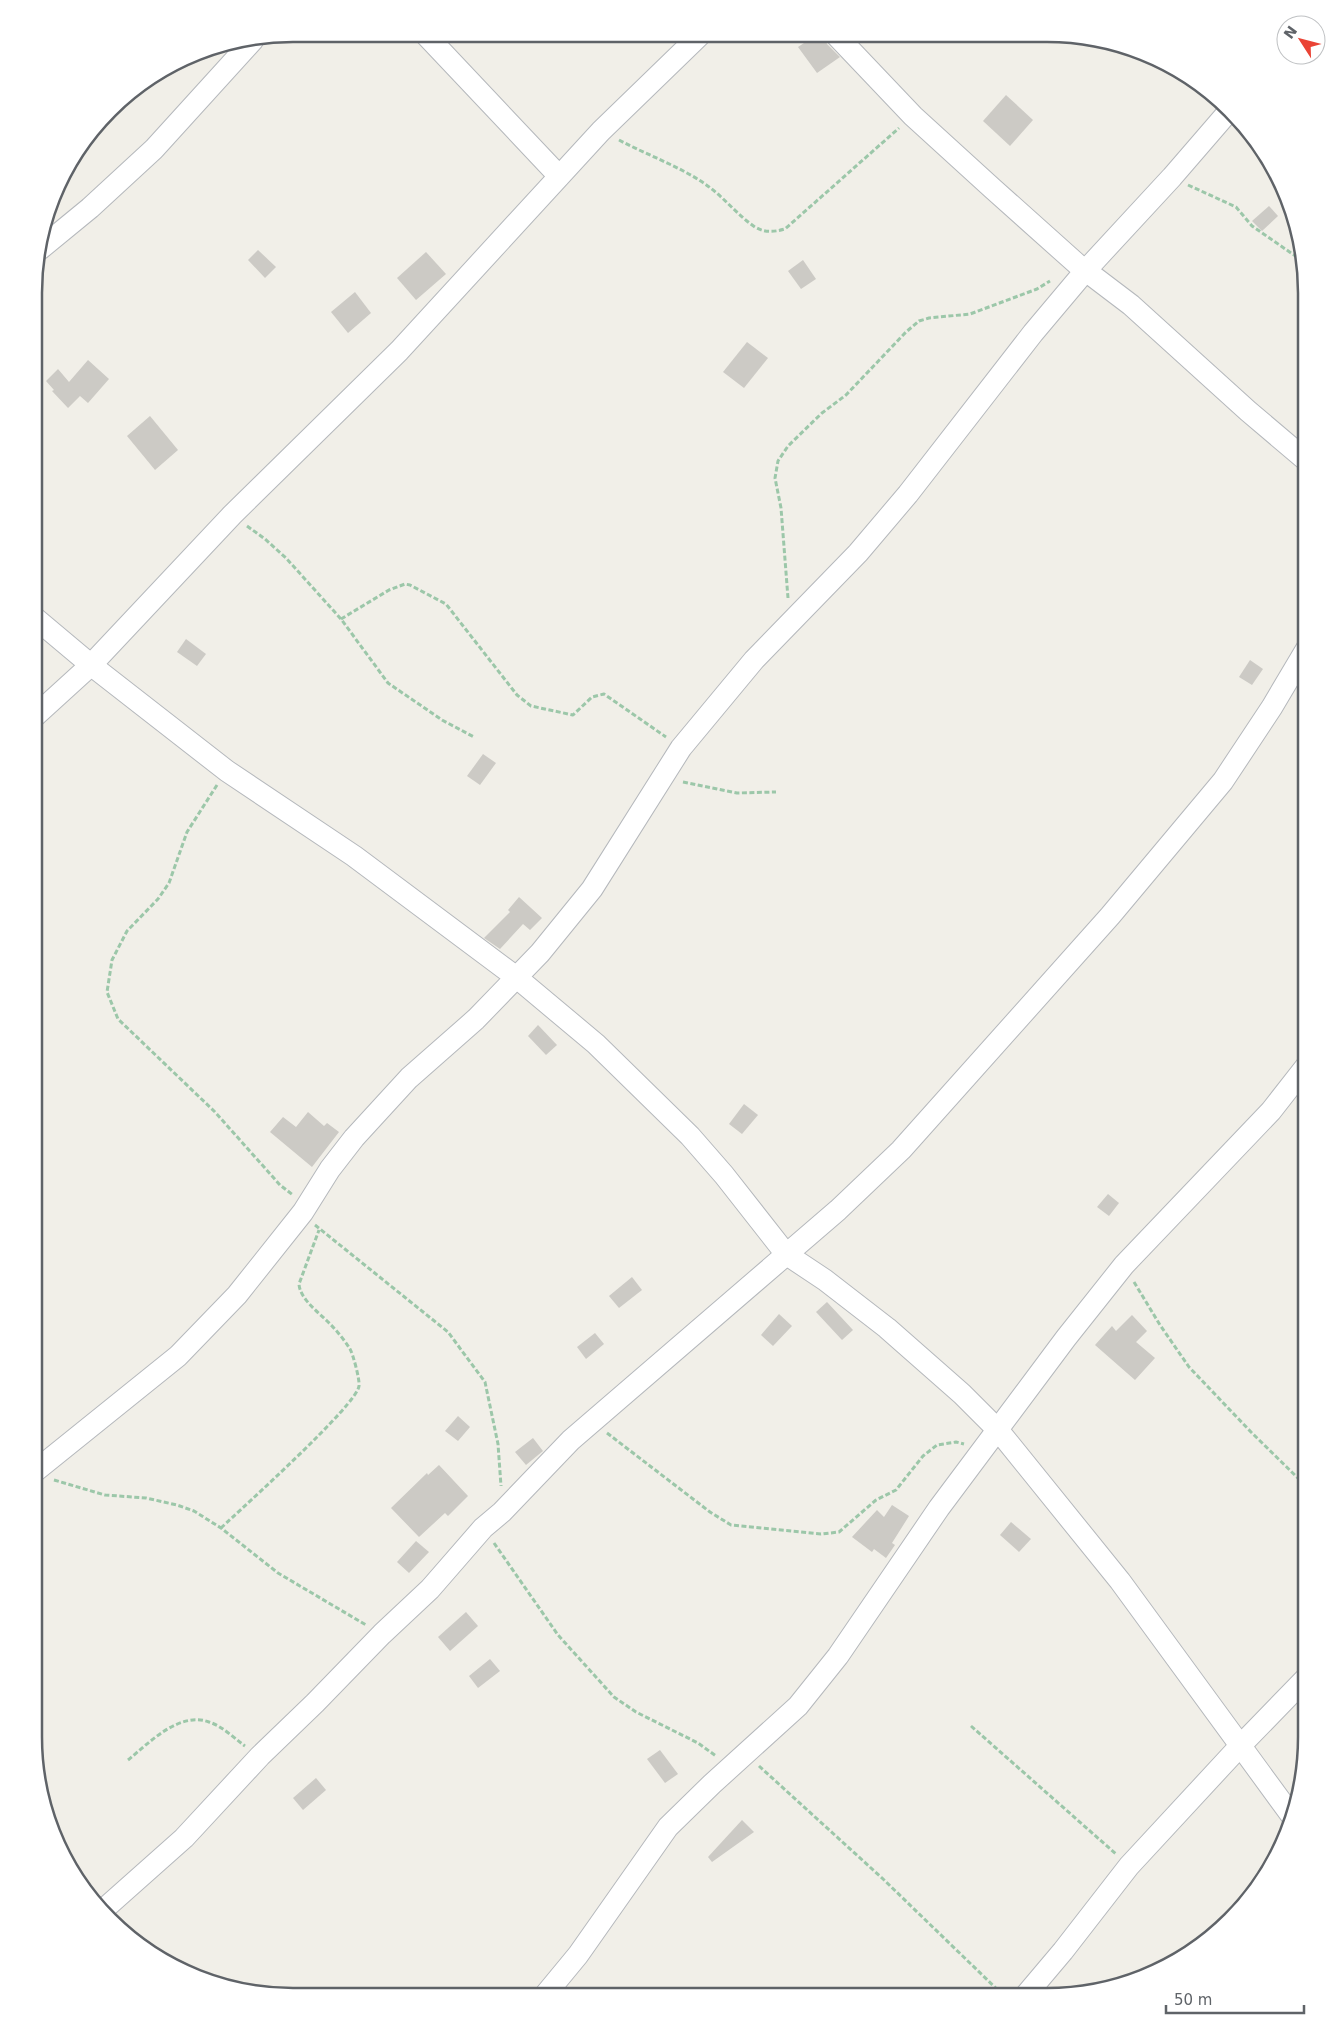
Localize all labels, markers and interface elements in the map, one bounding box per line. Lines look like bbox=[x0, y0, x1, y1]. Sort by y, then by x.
north arrow bbox=[1276, 15, 1326, 65]
text: N bbox=[1281, 23, 1300, 42]
scale bar bbox=[1166, 1982, 1304, 2014]
text: 50 m bbox=[1174, 1991, 1212, 2009]

